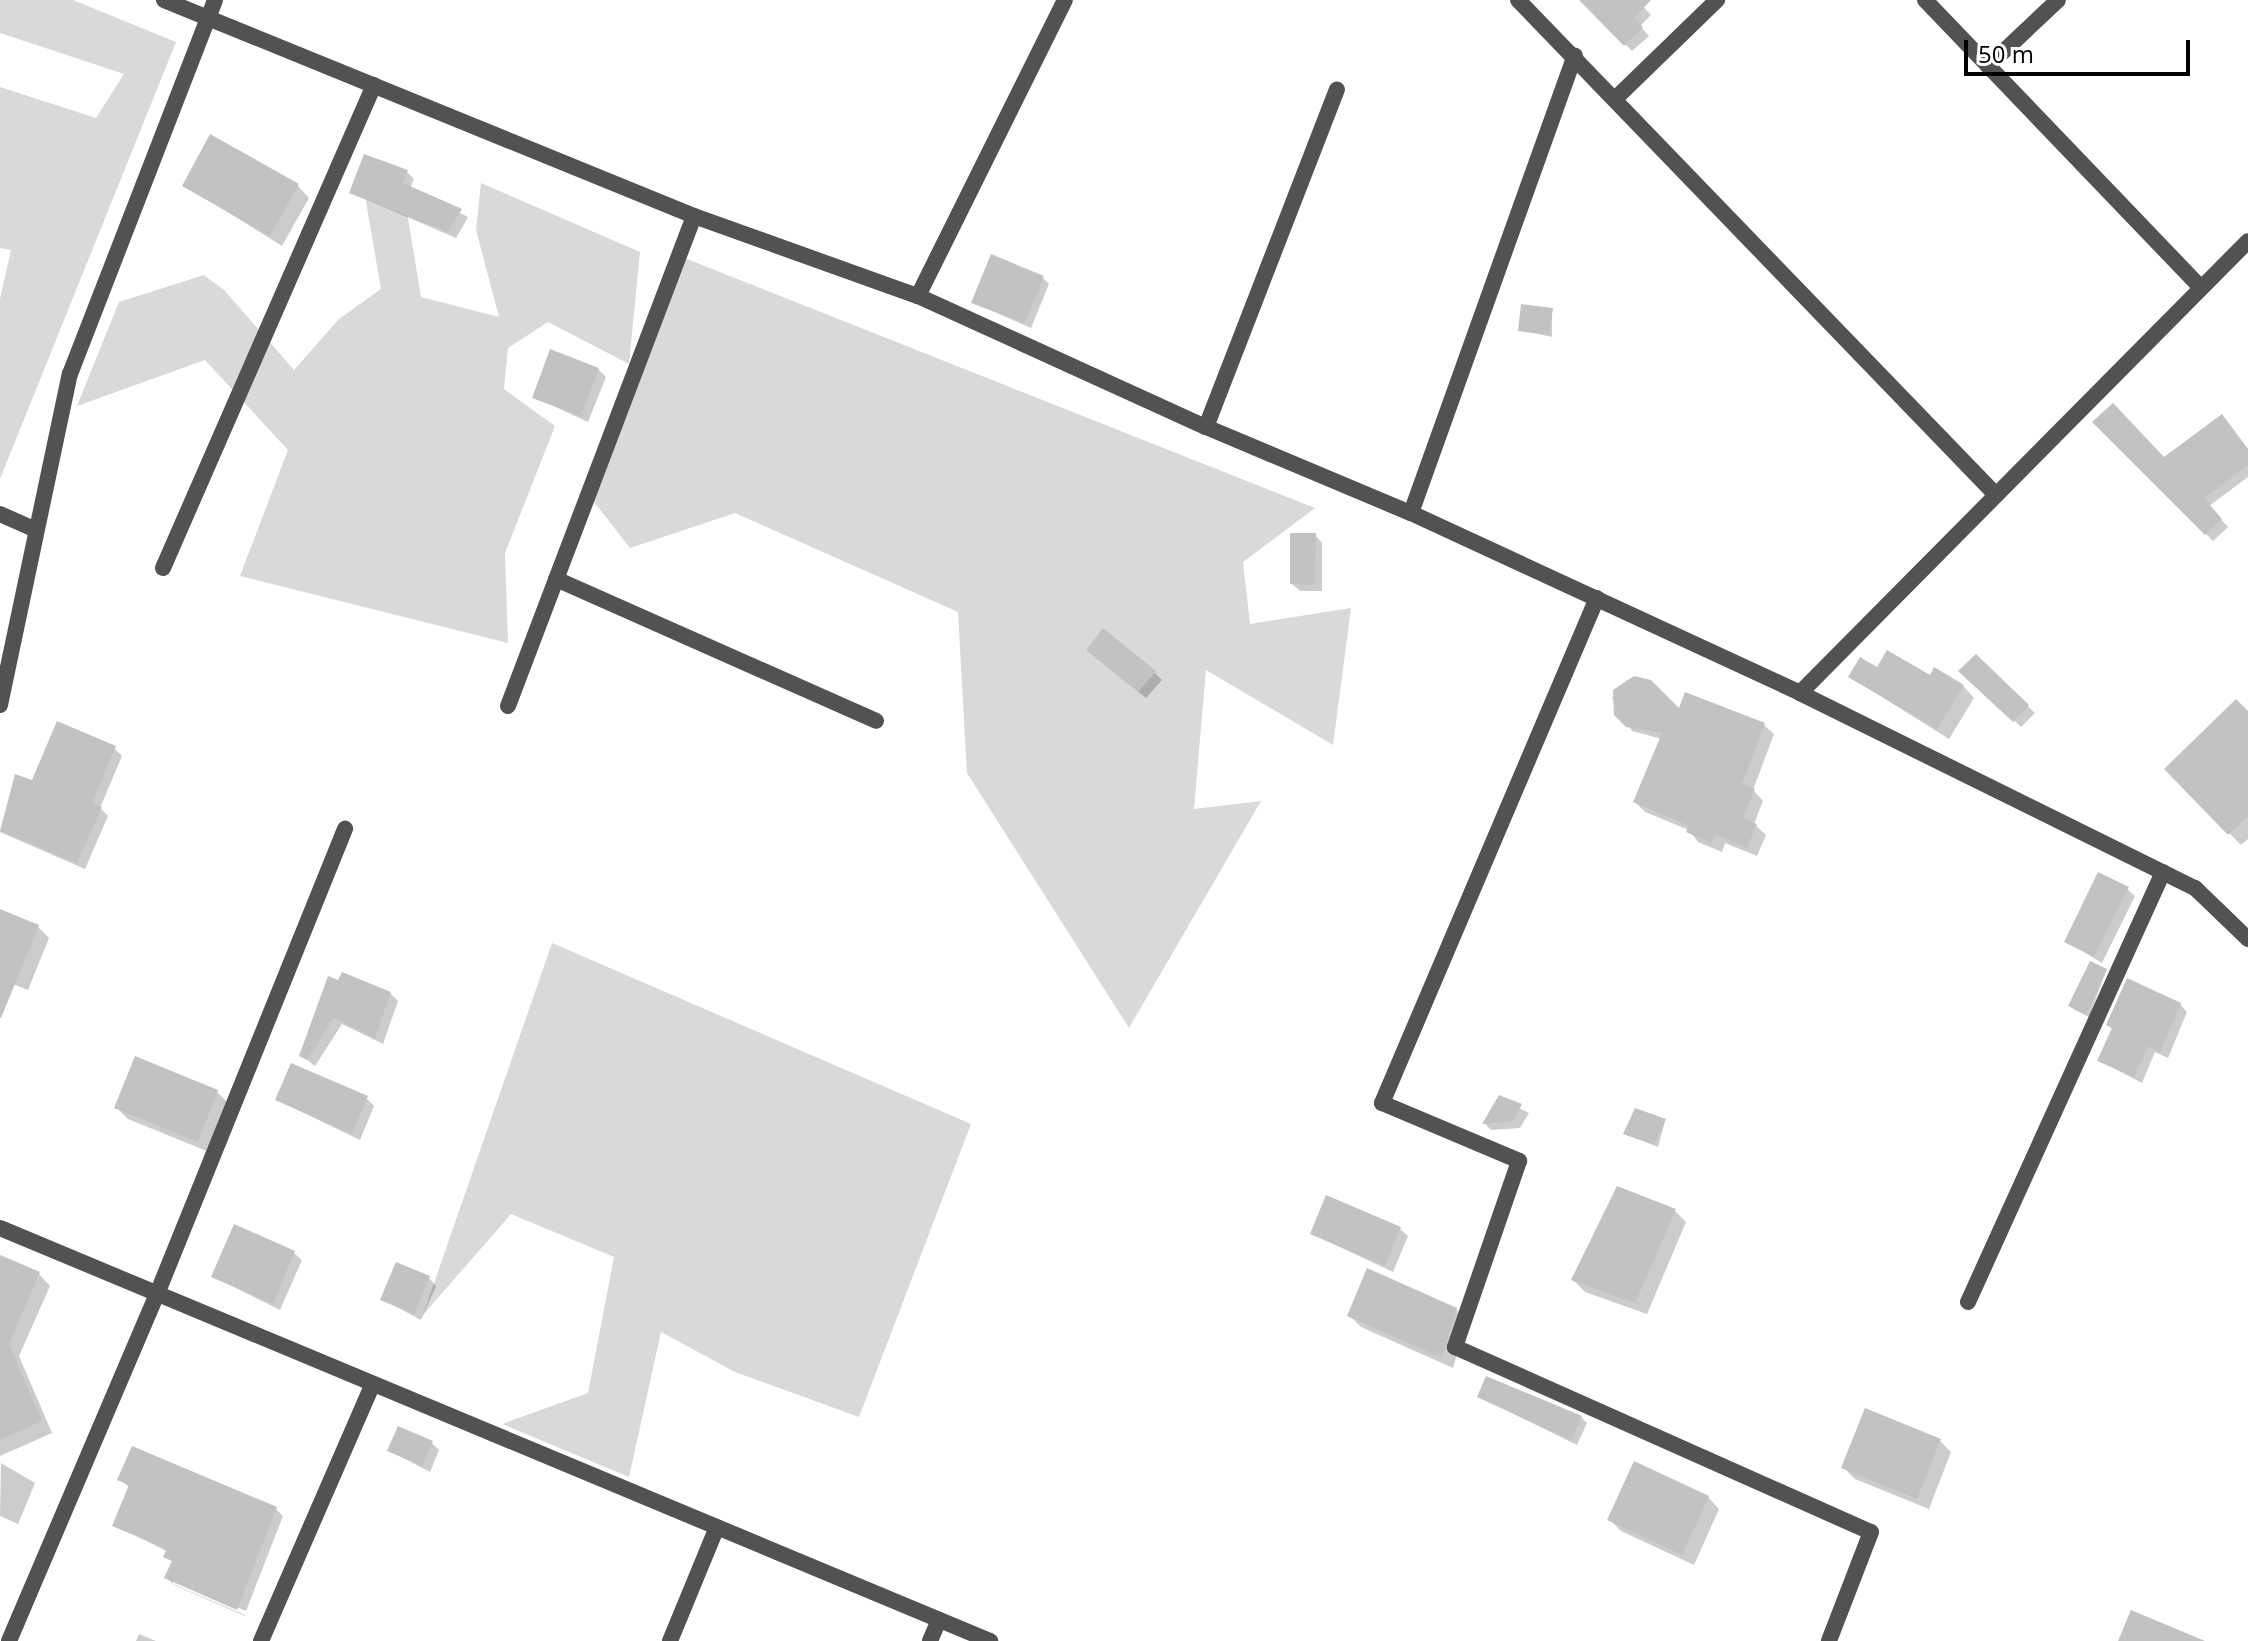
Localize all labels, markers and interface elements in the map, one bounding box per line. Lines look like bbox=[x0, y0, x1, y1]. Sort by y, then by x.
scale bar bbox=[1968, 24, 2194, 74]
text: 50 m bbox=[1978, 37, 2034, 70]

